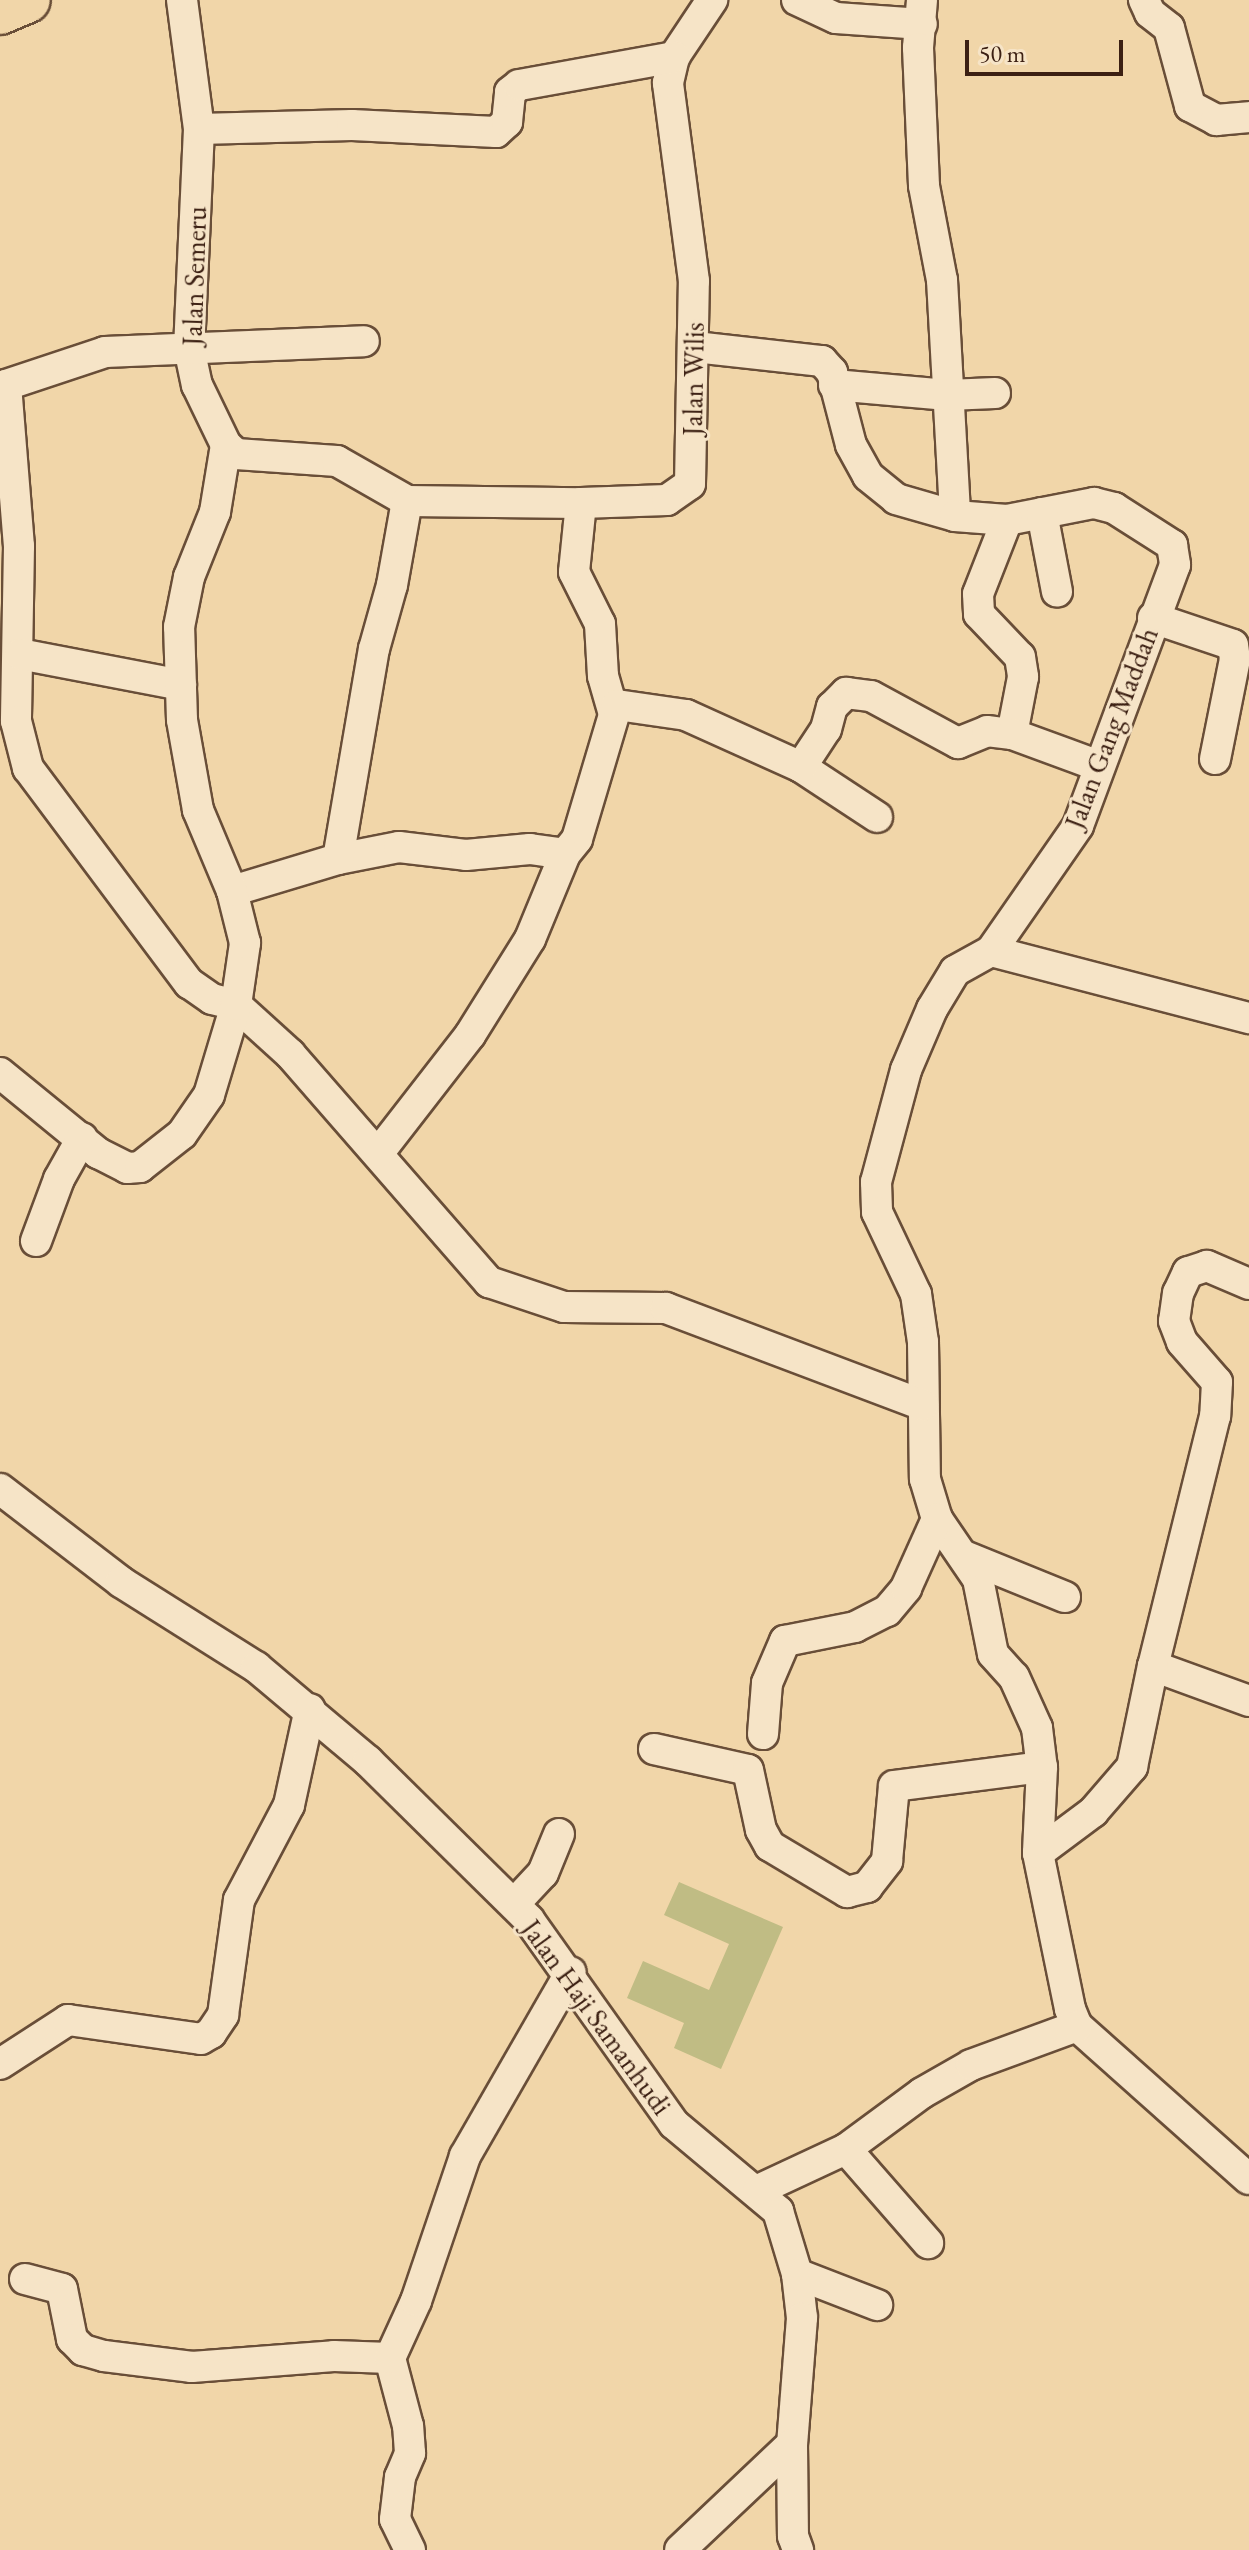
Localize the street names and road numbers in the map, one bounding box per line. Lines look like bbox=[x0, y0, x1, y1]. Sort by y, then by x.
street label: Jalan Semeru bbox=[175, 206, 213, 346]
street label: Jalan Wilis bbox=[675, 322, 711, 436]
street label: Jalan Gang Maddah bbox=[1057, 623, 1165, 833]
street label: Jalan Haji Samanhudi bbox=[515, 1913, 679, 2121]

